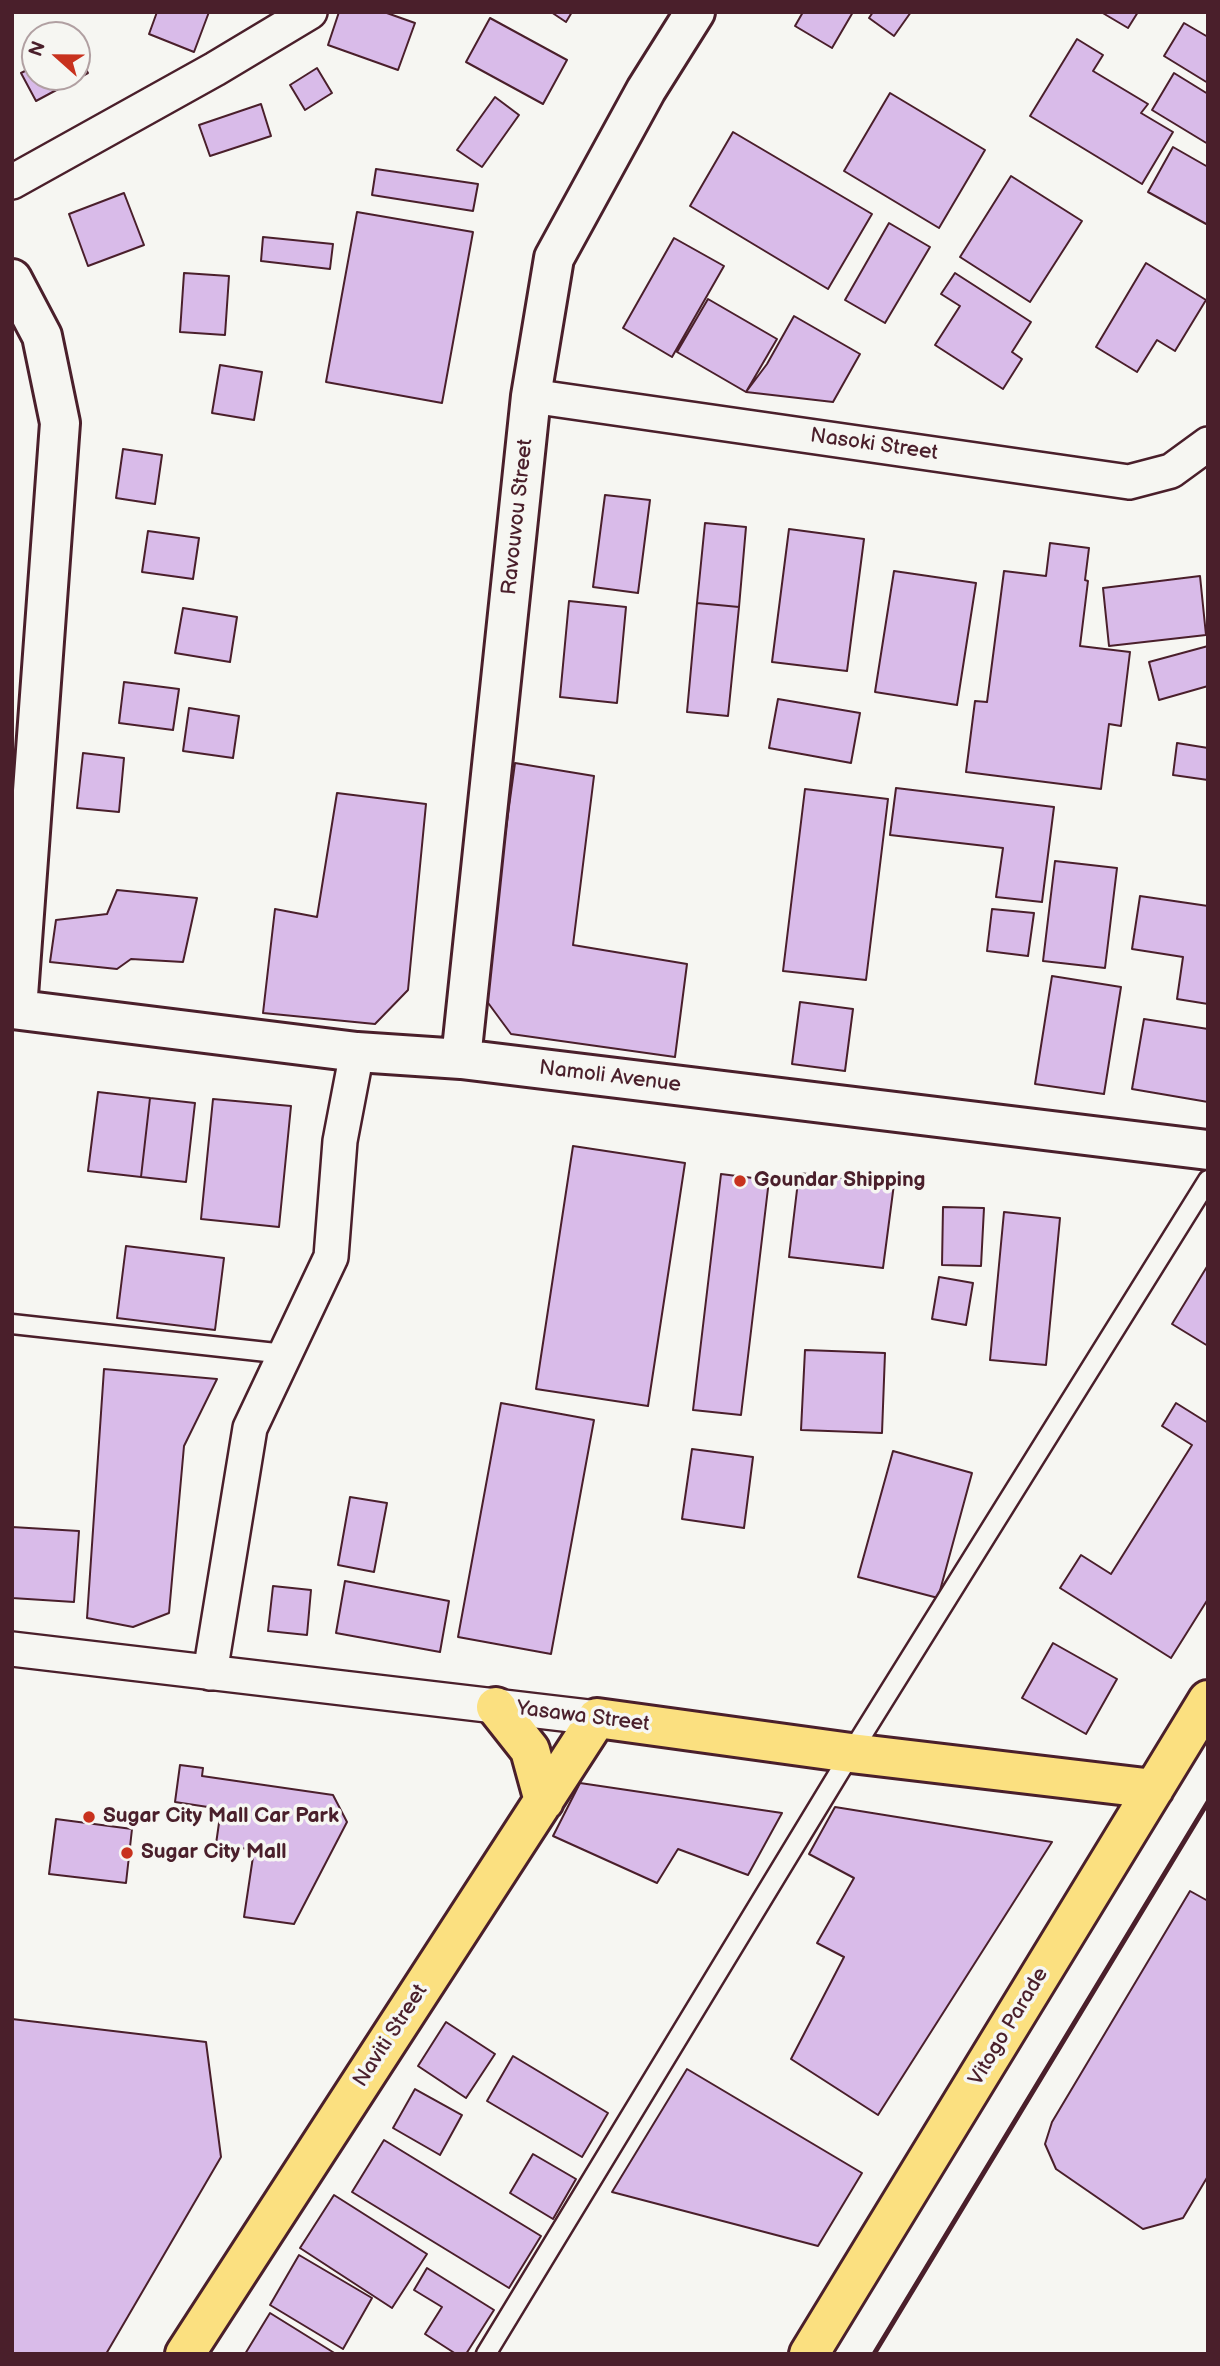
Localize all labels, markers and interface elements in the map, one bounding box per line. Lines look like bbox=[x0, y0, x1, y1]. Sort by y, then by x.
north arrow bbox=[21, 21, 91, 91]
text: N bbox=[25, 38, 51, 60]
street label: Nasoki Street bbox=[809, 424, 939, 466]
street label: Ravouvou Street bbox=[497, 438, 539, 596]
street label: Namoli Avenue bbox=[538, 1056, 682, 1098]
place label: Goundar Shipping bbox=[754, 1168, 926, 1194]
marker: Goundar Shipping bbox=[732, 1173, 748, 1189]
street label: Yasawa Street bbox=[515, 1696, 651, 1738]
place label: Sugar City Mall Car Park bbox=[103, 1804, 339, 1830]
marker: Sugar City Mall Car Park bbox=[81, 1809, 97, 1825]
place label: Sugar City Mall bbox=[141, 1840, 287, 1866]
marker: Sugar City Mall bbox=[119, 1845, 135, 1861]
street label: Vitogo Parade bbox=[964, 1963, 1054, 2091]
street label: Naviti Street bbox=[348, 1980, 434, 2092]

